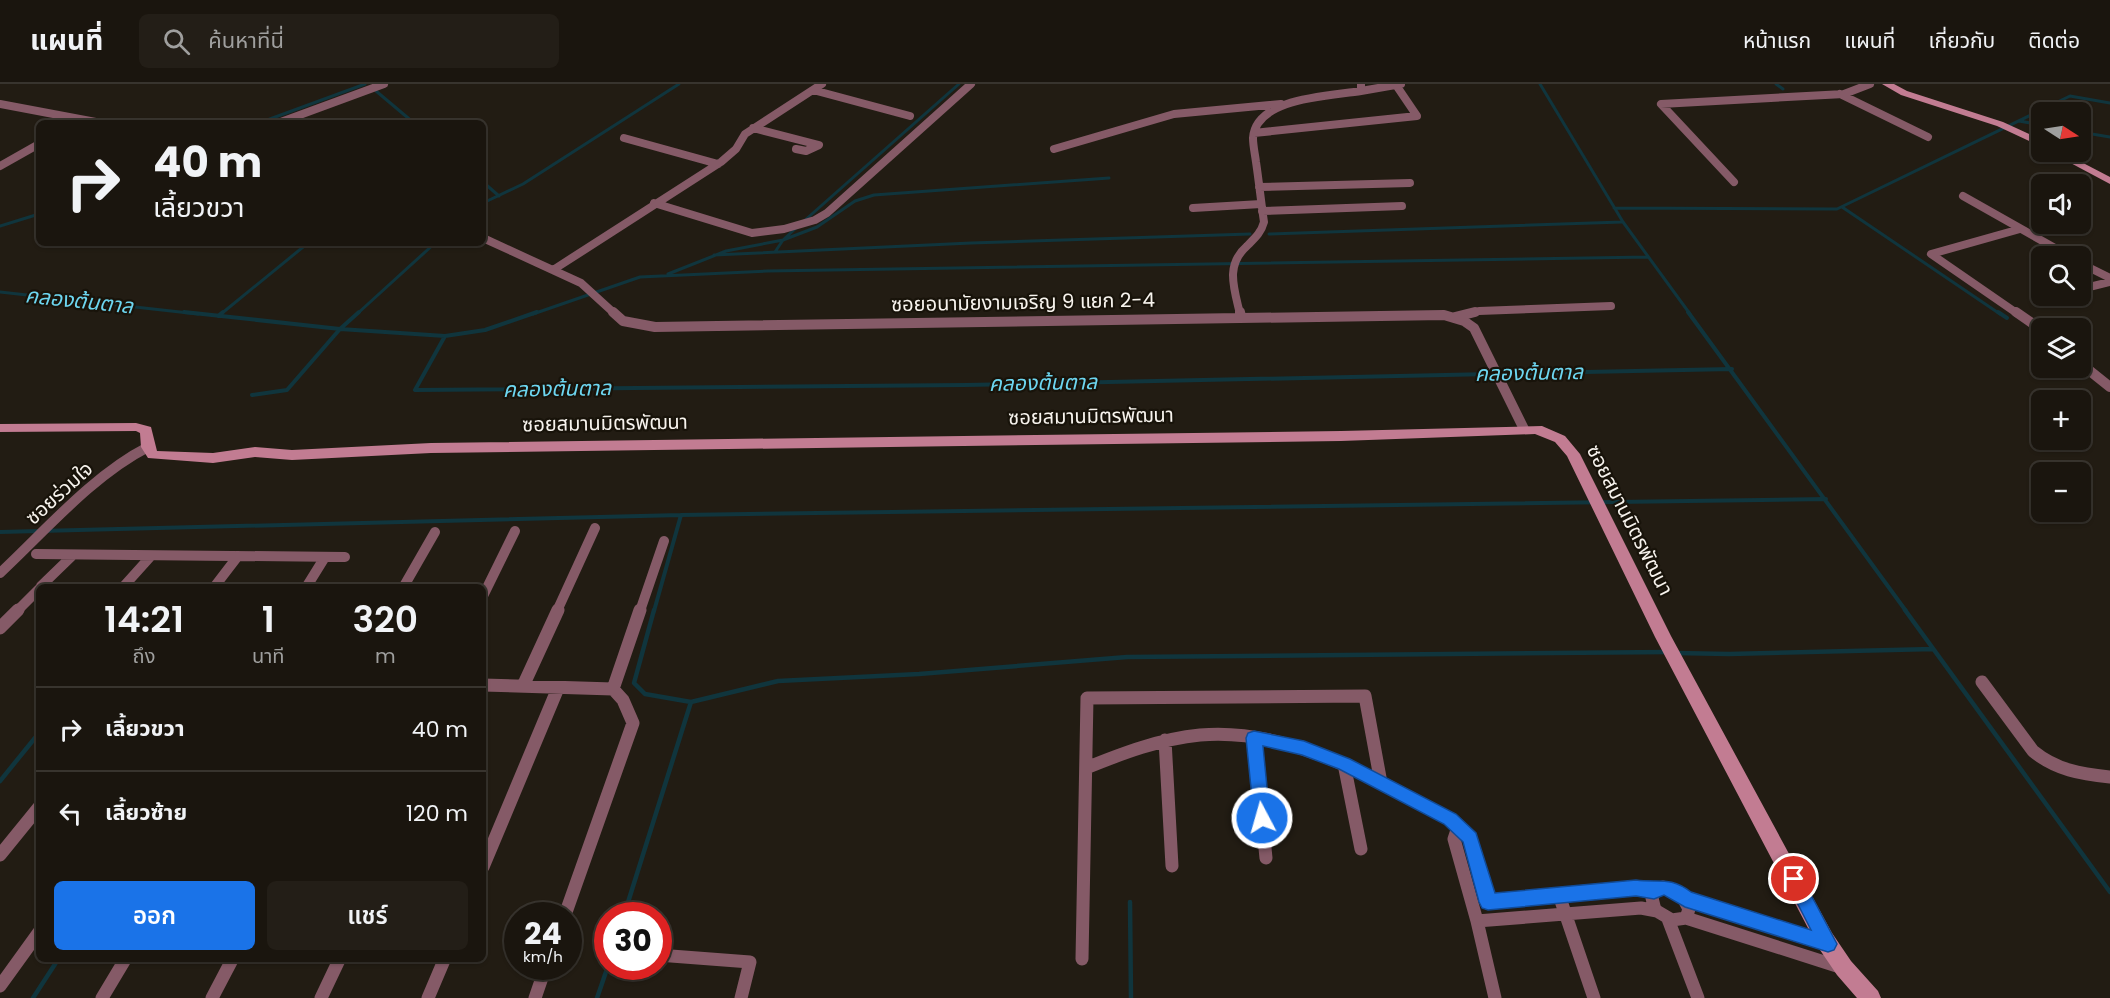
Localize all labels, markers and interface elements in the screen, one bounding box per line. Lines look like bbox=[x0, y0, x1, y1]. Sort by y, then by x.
search box bbox=[139, 14, 559, 68]
text: แผนที่ bbox=[30, 21, 103, 60]
icon: search bbox=[160, 25, 193, 58]
text: ค้นหาที่นี่ bbox=[208, 25, 284, 56]
text: หน้าแรก bbox=[1743, 26, 1811, 55]
text: แผนที่ bbox=[1844, 26, 1895, 55]
text: เกี่ยวกับ bbox=[1928, 26, 1995, 55]
text: ติดต่อ bbox=[2028, 26, 2080, 55]
north arrow bbox=[2031, 102, 2091, 162]
map controls bbox=[2031, 102, 2091, 522]
text: 40 m bbox=[153, 133, 262, 192]
icon: right bbox=[54, 144, 132, 222]
button: sound bbox=[2031, 174, 2091, 234]
text: เลี้ยวขวา bbox=[153, 189, 244, 226]
button: search bbox=[2031, 246, 2091, 306]
water label: คลองต้นตาล bbox=[24, 280, 135, 321]
street label: ซอยอนามัยงามเจริญ 9 แยก 2-4 bbox=[891, 286, 1155, 318]
button: layers bbox=[2031, 318, 2091, 378]
water label: คลองต้นตาล bbox=[1475, 357, 1584, 388]
water label: คลองต้นตาล bbox=[989, 367, 1098, 398]
water label: คลองต้นตาล bbox=[503, 373, 612, 404]
button: + bbox=[2031, 390, 2091, 450]
street label: ซอยสมานมิตรพัฒนา bbox=[1008, 401, 1174, 431]
street label: ซอยสมานมิตรพัฒนา bbox=[522, 408, 688, 438]
street label: ซอยสมานมิตรพัฒนา bbox=[1580, 440, 1680, 600]
street label: ซอยร่วมใจ bbox=[19, 455, 99, 531]
button: − bbox=[2031, 462, 2091, 522]
text: 14:21 bbox=[104, 594, 184, 645]
text: 1 bbox=[262, 594, 275, 645]
text: 320 bbox=[353, 594, 418, 645]
text: ถึง bbox=[133, 642, 155, 670]
text: นาที bbox=[252, 642, 285, 670]
text: m bbox=[375, 642, 396, 670]
icon: right bbox=[54, 713, 87, 746]
text: เลี้ยวขวา bbox=[105, 713, 185, 744]
text: 40 m bbox=[412, 714, 468, 745]
position arrow bbox=[1230, 786, 1294, 850]
icon: left bbox=[54, 797, 87, 830]
text: เลี้ยวซ้าย bbox=[105, 797, 187, 828]
text: 120 m bbox=[406, 798, 468, 829]
pin bbox=[1768, 853, 1819, 904]
icon: arrive bbox=[1777, 862, 1810, 895]
button: ออก bbox=[54, 881, 255, 950]
button: แชร์ bbox=[267, 881, 468, 950]
speed limit sign: 30 bbox=[594, 902, 672, 980]
text: 24 bbox=[524, 912, 562, 955]
text: km/h bbox=[523, 946, 563, 967]

